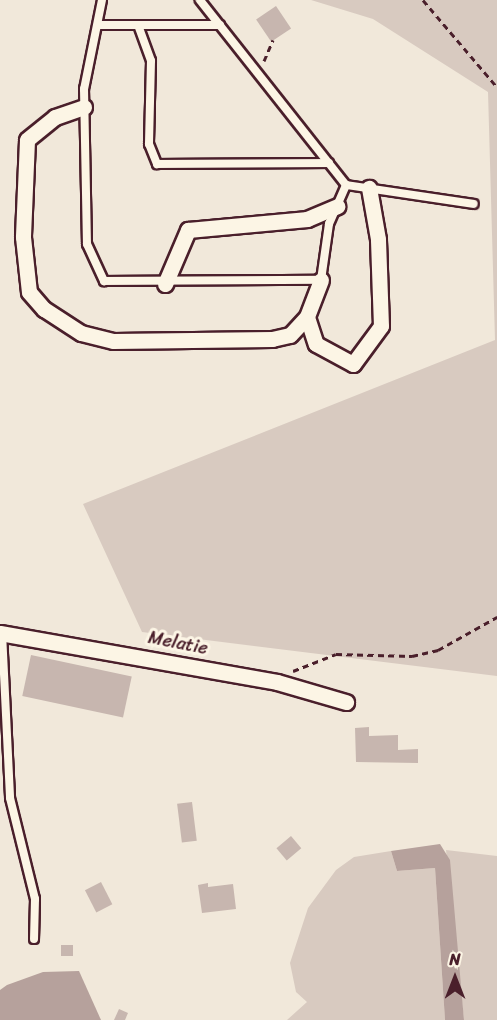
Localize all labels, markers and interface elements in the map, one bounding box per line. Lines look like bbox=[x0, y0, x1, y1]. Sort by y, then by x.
street label: Melatie bbox=[146, 627, 210, 659]
text: N bbox=[449, 945, 461, 974]
north arrow bbox=[425, 948, 485, 1008]

